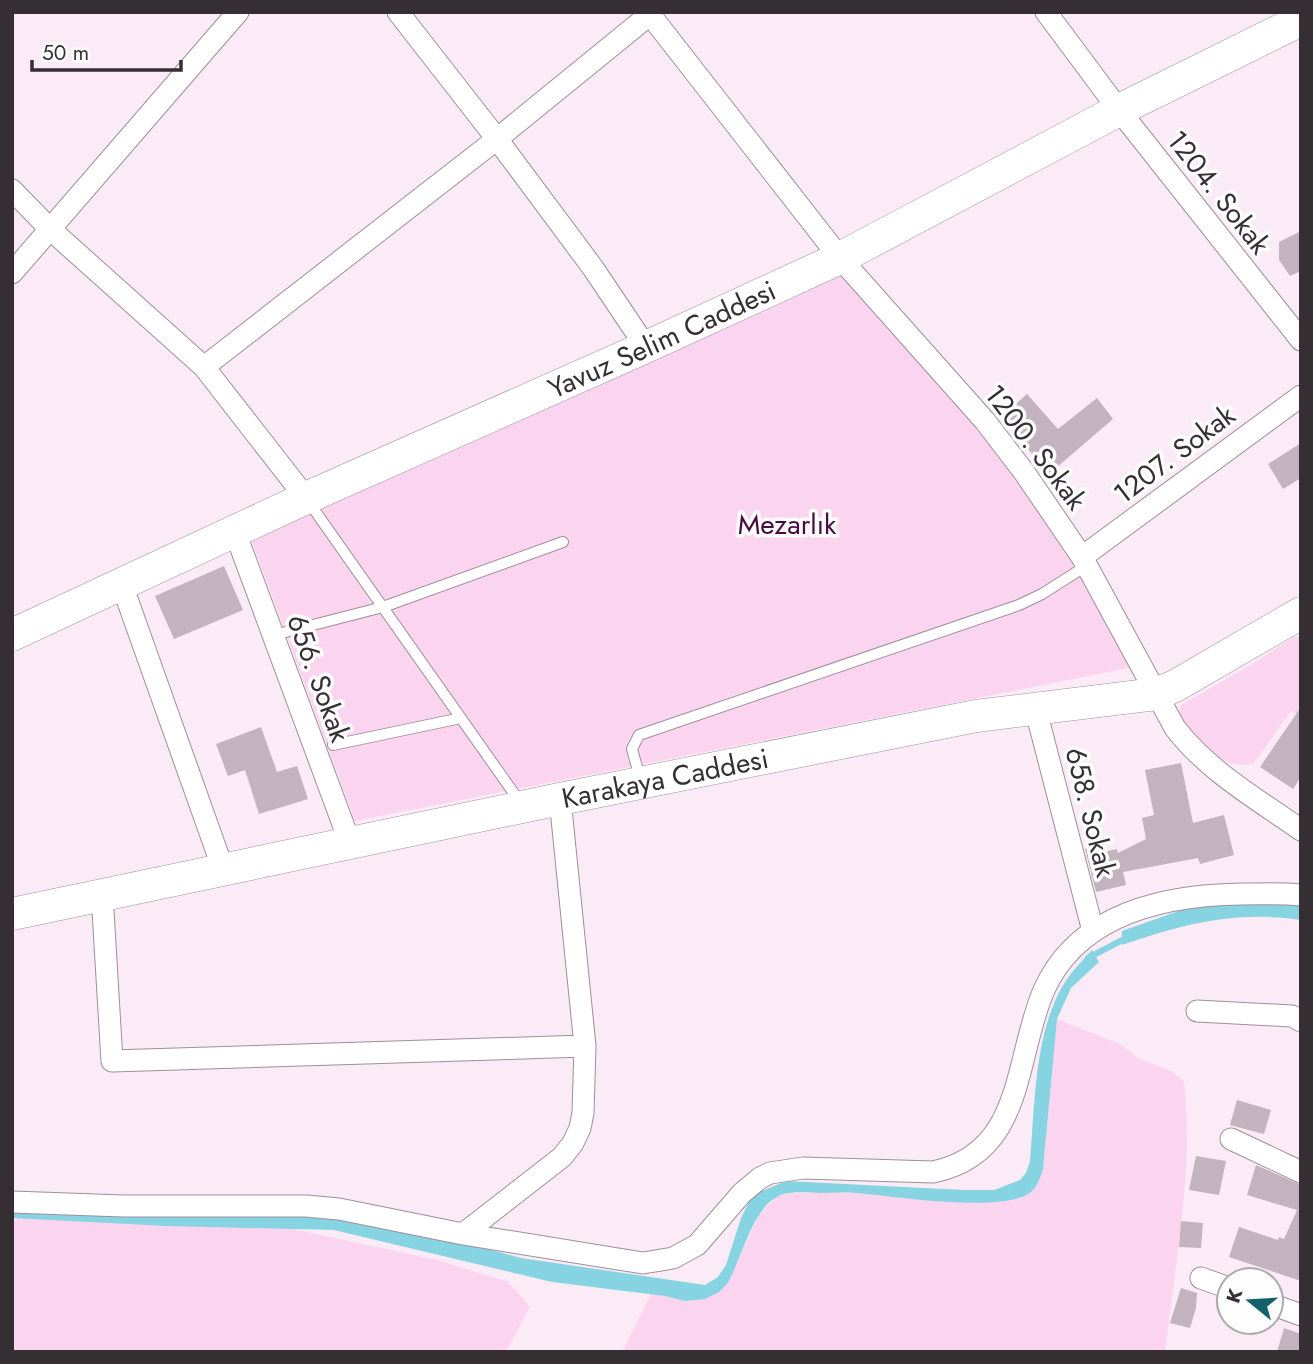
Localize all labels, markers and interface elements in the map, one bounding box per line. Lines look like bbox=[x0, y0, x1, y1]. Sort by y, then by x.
scale bar bbox=[32, 28, 180, 72]
text: 50 m bbox=[42, 38, 89, 68]
street label: 1204. Sokak bbox=[1157, 122, 1280, 263]
street label: Yavuz Selim Caddesi bbox=[542, 270, 783, 409]
street label: 1200. Sokak bbox=[975, 376, 1097, 519]
street label: 1207. Sokak bbox=[1105, 395, 1244, 514]
park label: Mezarlık bbox=[738, 504, 837, 545]
street label: 656. Sokak bbox=[276, 608, 361, 749]
street label: Karakaya Caddesi bbox=[558, 738, 772, 819]
street label: 658. Sokak bbox=[1055, 743, 1127, 882]
north arrow bbox=[1215, 1266, 1285, 1336]
text: K bbox=[1219, 1285, 1249, 1306]

